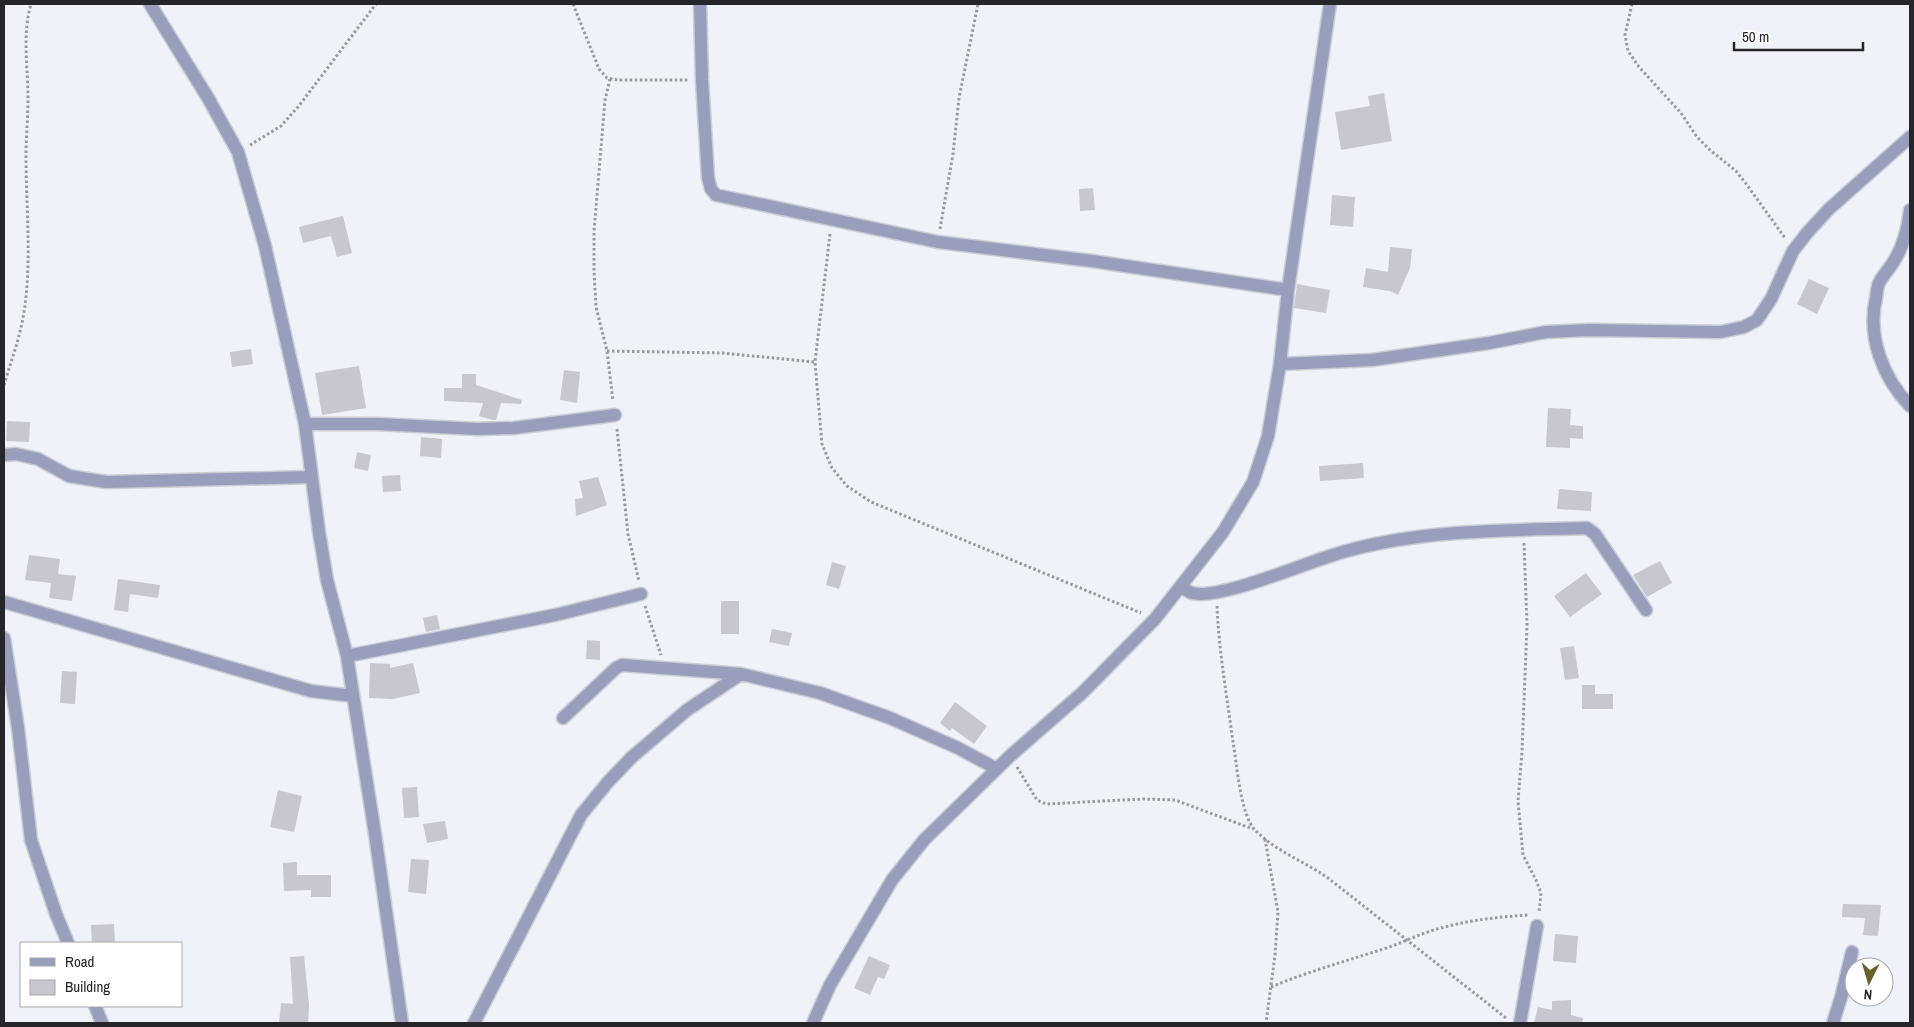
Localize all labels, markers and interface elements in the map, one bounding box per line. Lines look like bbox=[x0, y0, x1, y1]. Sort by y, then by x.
scale bar bbox=[1734, 20, 1863, 52]
text: 50 m bbox=[1742, 26, 1769, 47]
legend bbox=[20, 942, 182, 1007]
text: Road bbox=[65, 951, 94, 972]
north arrow bbox=[1844, 957, 1894, 1007]
text: Building bbox=[65, 976, 110, 997]
text: N bbox=[1863, 986, 1873, 1004]

